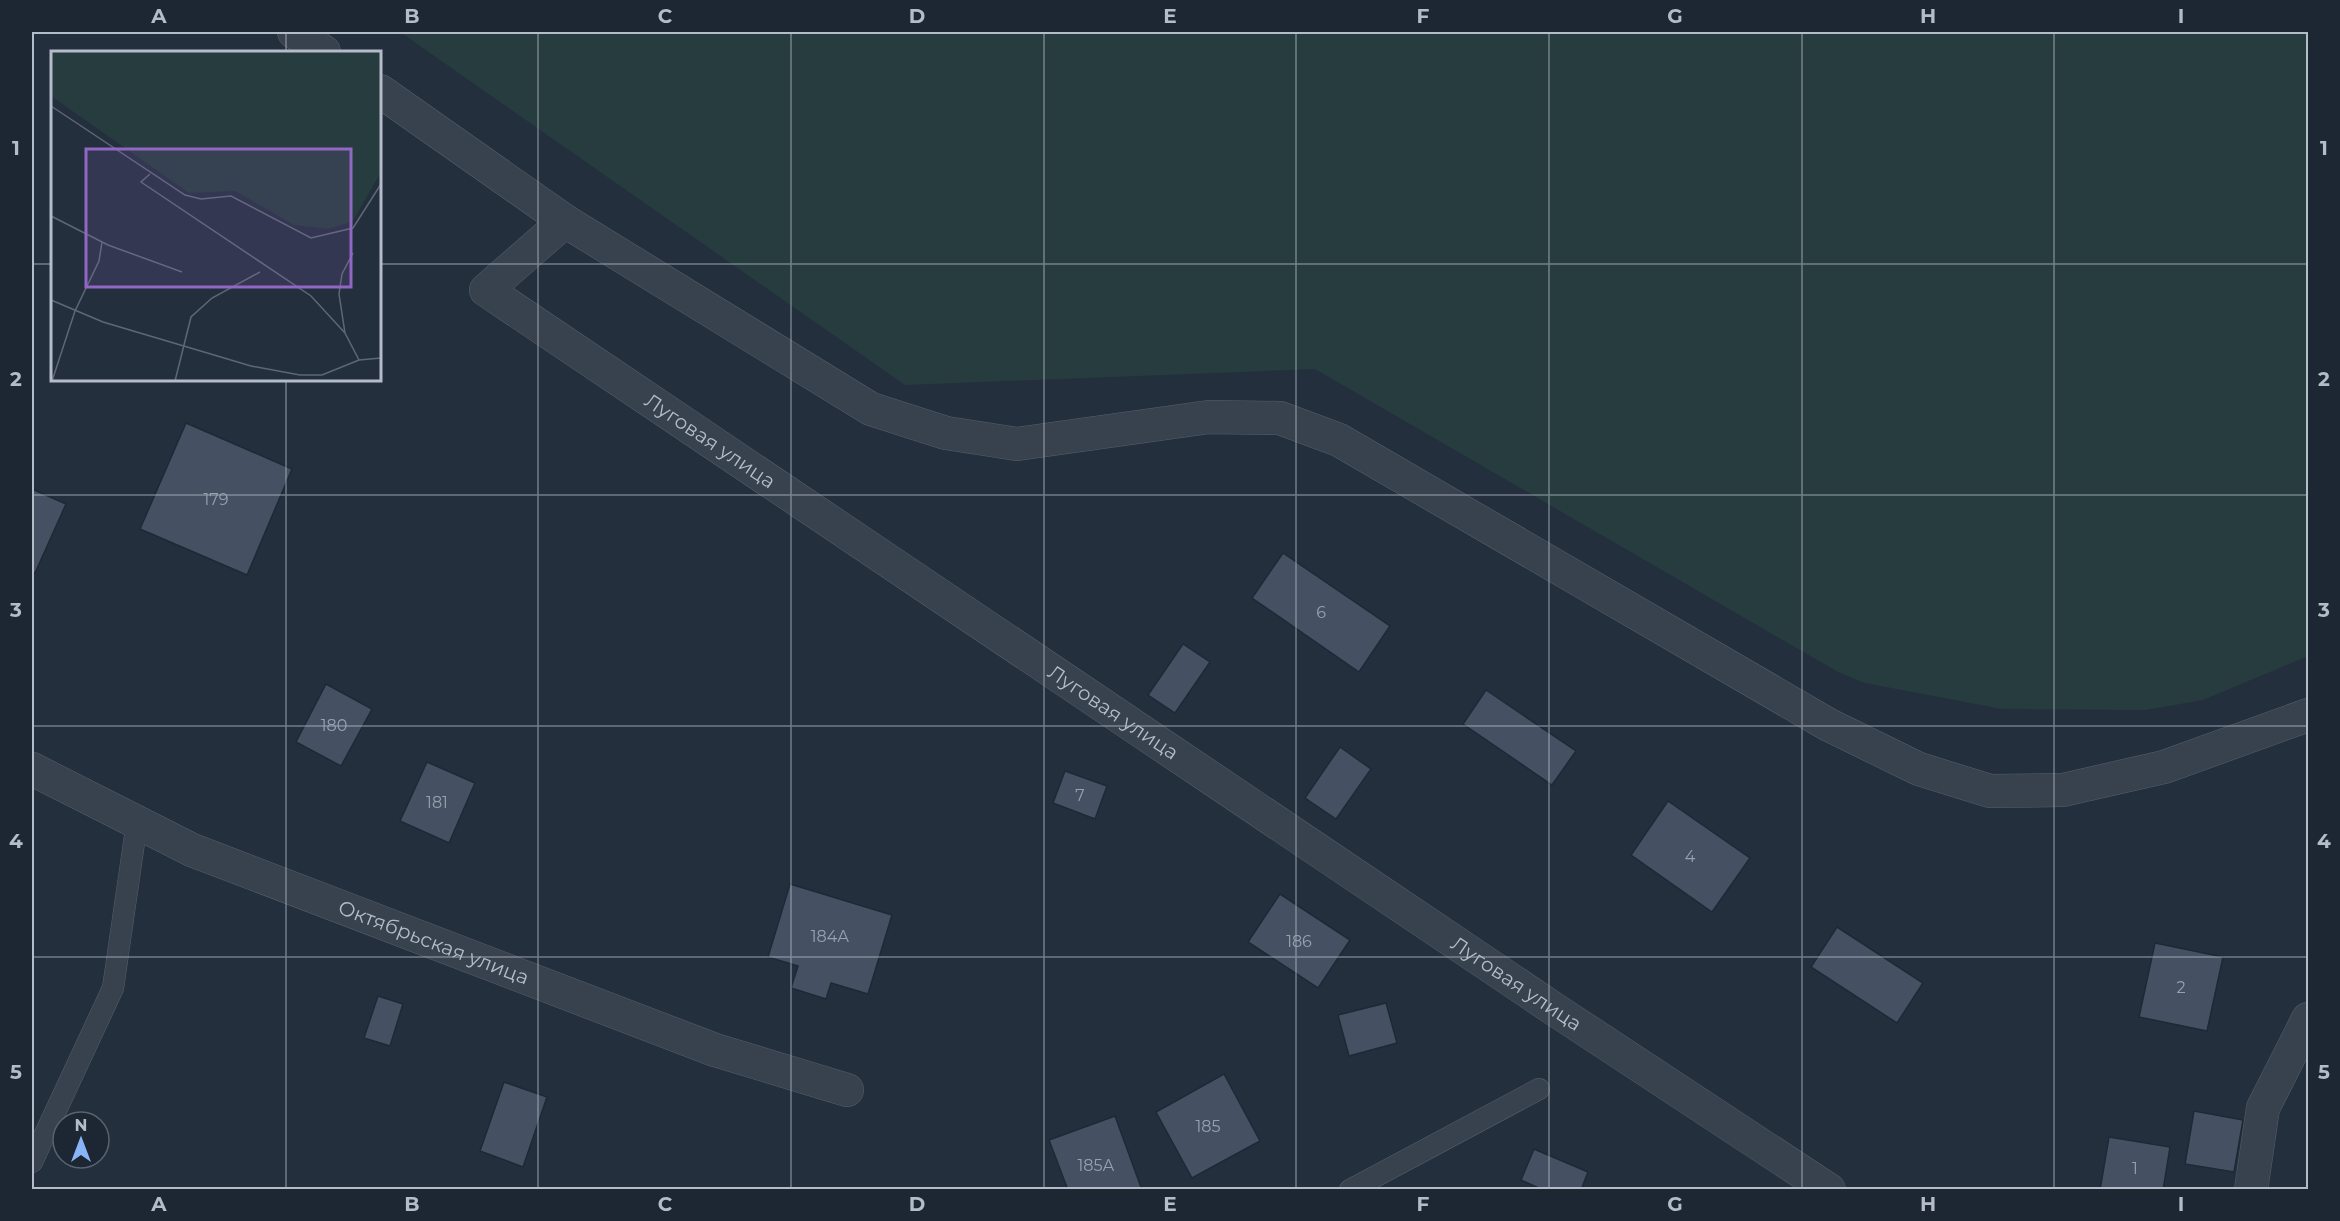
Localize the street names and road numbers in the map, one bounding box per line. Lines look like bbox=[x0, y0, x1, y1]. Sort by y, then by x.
street label: Луговая улица bbox=[640, 388, 780, 493]
street label: Луговая улица bbox=[1043, 660, 1183, 765]
street label: Октябрьская улица bbox=[335, 895, 532, 990]
street label: Луговая улица bbox=[1446, 931, 1586, 1036]

